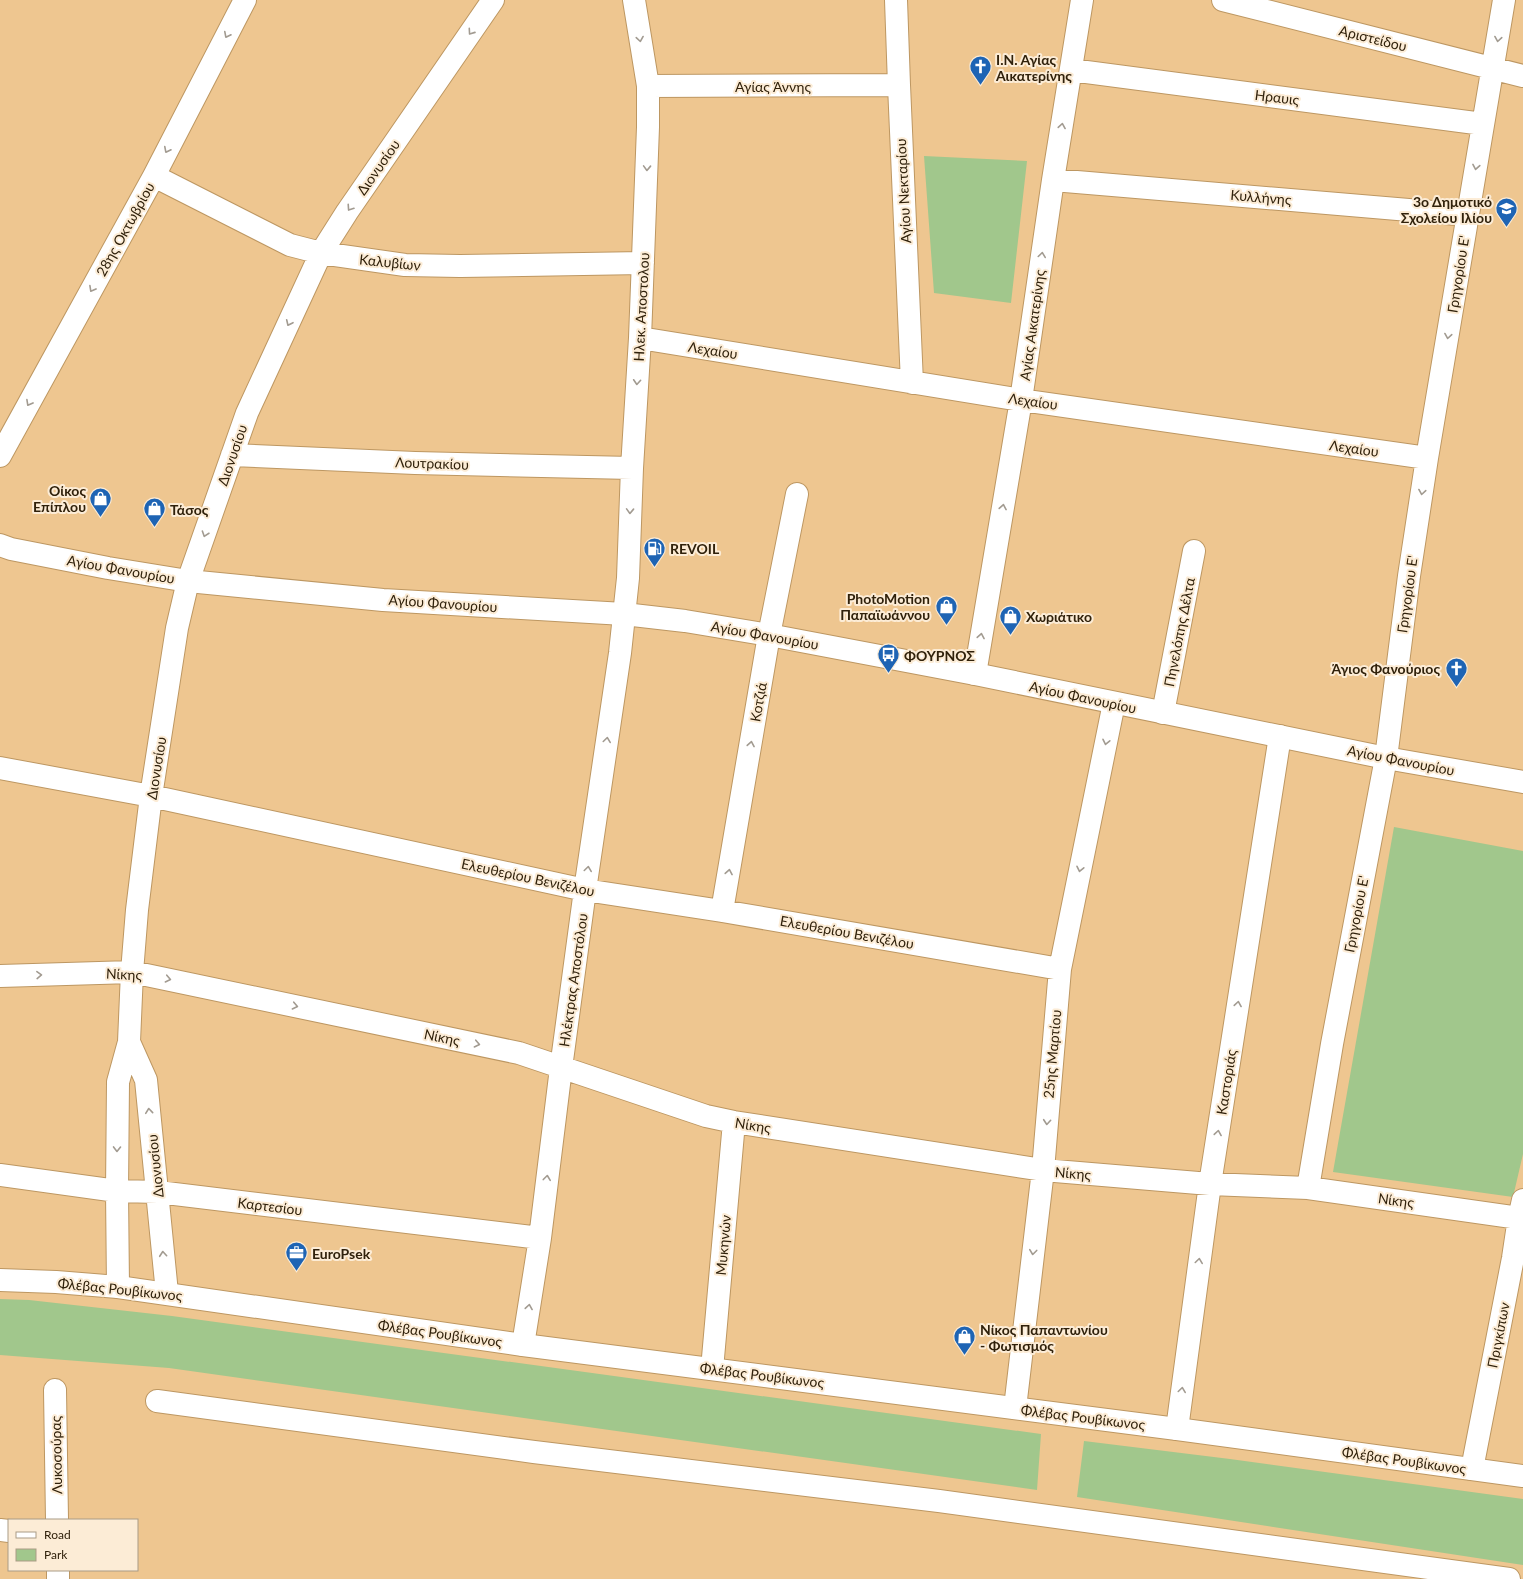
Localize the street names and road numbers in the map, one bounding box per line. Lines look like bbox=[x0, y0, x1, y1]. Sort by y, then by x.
street label: Αριστείδου bbox=[1337, 21, 1409, 55]
street label: Αγίας Άννης bbox=[735, 78, 811, 95]
street label: Ηραυις bbox=[1254, 86, 1301, 108]
street label: Διονυσίου bbox=[353, 136, 403, 198]
street label: Αγίου Νεκταρίου bbox=[892, 138, 914, 244]
street label: 28ης Οκτωβρίου bbox=[92, 179, 158, 279]
street label: Κυλλήνης bbox=[1230, 186, 1293, 208]
street label: Γρηγορίου Ε' bbox=[1443, 234, 1473, 314]
street label: Καλυβίων bbox=[358, 250, 422, 274]
street label: Ηλεκ. Αποστολου bbox=[630, 252, 652, 362]
street label: Αγίας Αικατερίνης bbox=[1016, 268, 1048, 382]
street label: Λεχαίου bbox=[687, 338, 739, 362]
street label: Λεχαίου bbox=[1007, 389, 1059, 413]
street label: Διονυσίου bbox=[214, 422, 250, 488]
street label: Λεχαίου bbox=[1328, 436, 1380, 460]
street label: Λουτρακίου bbox=[395, 453, 469, 473]
street label: Αγίου Φανουρίου bbox=[66, 551, 176, 587]
street label: Γρηγορίου Ε' bbox=[1393, 554, 1421, 634]
street label: Πηνελόπης Δέλτα bbox=[1160, 575, 1198, 688]
street label: Αγίου Φανουρίου bbox=[388, 591, 498, 615]
street label: Αγίου Φανουρίου bbox=[710, 617, 820, 653]
street label: Αγίου Φανουρίου bbox=[1028, 677, 1138, 717]
street label: Κοτζιά bbox=[746, 680, 770, 723]
street label: Διονυσίου bbox=[143, 735, 169, 801]
street label: Αγίου Φανουρίου bbox=[1346, 741, 1456, 779]
street label: Ελευθερίου Βενιζέλου bbox=[460, 855, 596, 899]
street label: Γρηγορίου Ε' bbox=[1340, 874, 1372, 954]
street label: Ηλέκτρας Αποστόλου bbox=[555, 912, 591, 1048]
street label: Ελευθερίου Βενιζέλου bbox=[779, 912, 915, 952]
street label: Νίκης bbox=[106, 965, 143, 983]
street label: 25ης Μαρτίου bbox=[1040, 1009, 1064, 1099]
street label: Νίκης bbox=[423, 1025, 462, 1049]
street label: Καστοριάς bbox=[1212, 1048, 1240, 1116]
street label: Νίκης bbox=[734, 1114, 773, 1136]
street label: Διονυσίου bbox=[143, 1134, 167, 1198]
street label: Νίκης bbox=[1054, 1163, 1092, 1183]
street label: Νίκης bbox=[1377, 1189, 1416, 1211]
street label: Καρτεσίου bbox=[237, 1194, 303, 1218]
street label: Μυκηνών bbox=[712, 1214, 734, 1276]
street label: Φλέβας Ρουβίκωνος bbox=[57, 1274, 184, 1304]
street label: Πριγκίπων bbox=[1483, 1301, 1513, 1369]
street label: Φλέβας Ρουβίκωνος bbox=[377, 1316, 504, 1350]
street label: Φλέβας Ρουβίκωνος bbox=[699, 1359, 826, 1391]
street label: Φλέβας Ρουβίκωνος bbox=[1020, 1401, 1147, 1433]
street label: Λυκοσούρας bbox=[47, 1415, 65, 1494]
street label: Φλέβας Ρουβίκωνος bbox=[1341, 1443, 1468, 1477]

